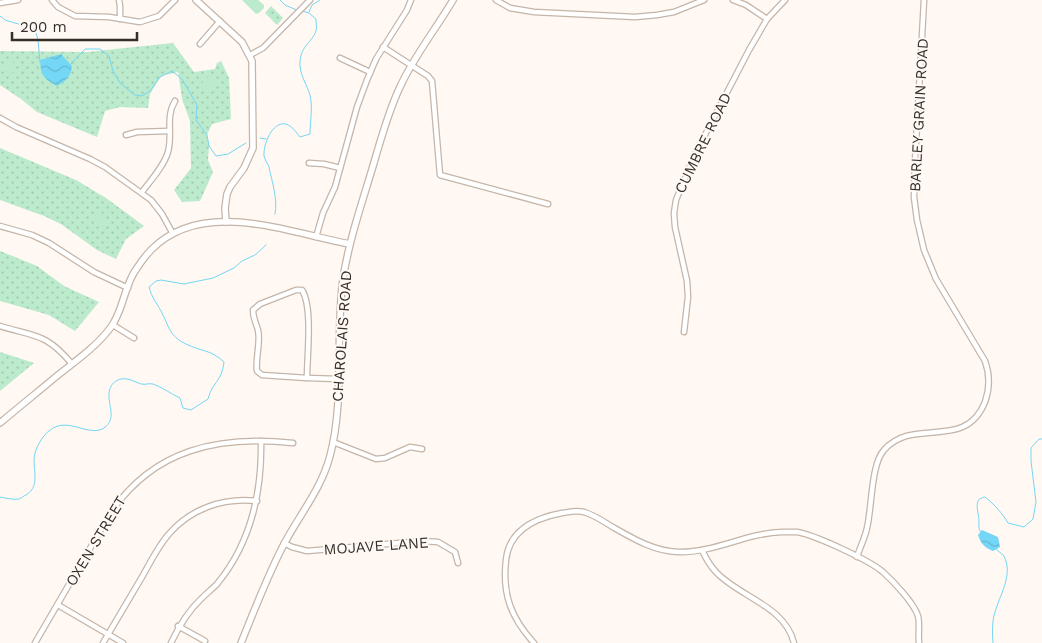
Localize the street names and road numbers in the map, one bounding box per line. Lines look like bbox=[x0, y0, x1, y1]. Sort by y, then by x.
street label: BARLEY GRAIN ROAD bbox=[906, 38, 932, 192]
street label: CUMBRE ROAD bbox=[671, 90, 735, 196]
street label: CHAROLAIS ROAD bbox=[328, 270, 356, 402]
street label: OXEN STREET bbox=[62, 493, 130, 589]
street label: MOJAVE LANE bbox=[323, 533, 429, 559]

